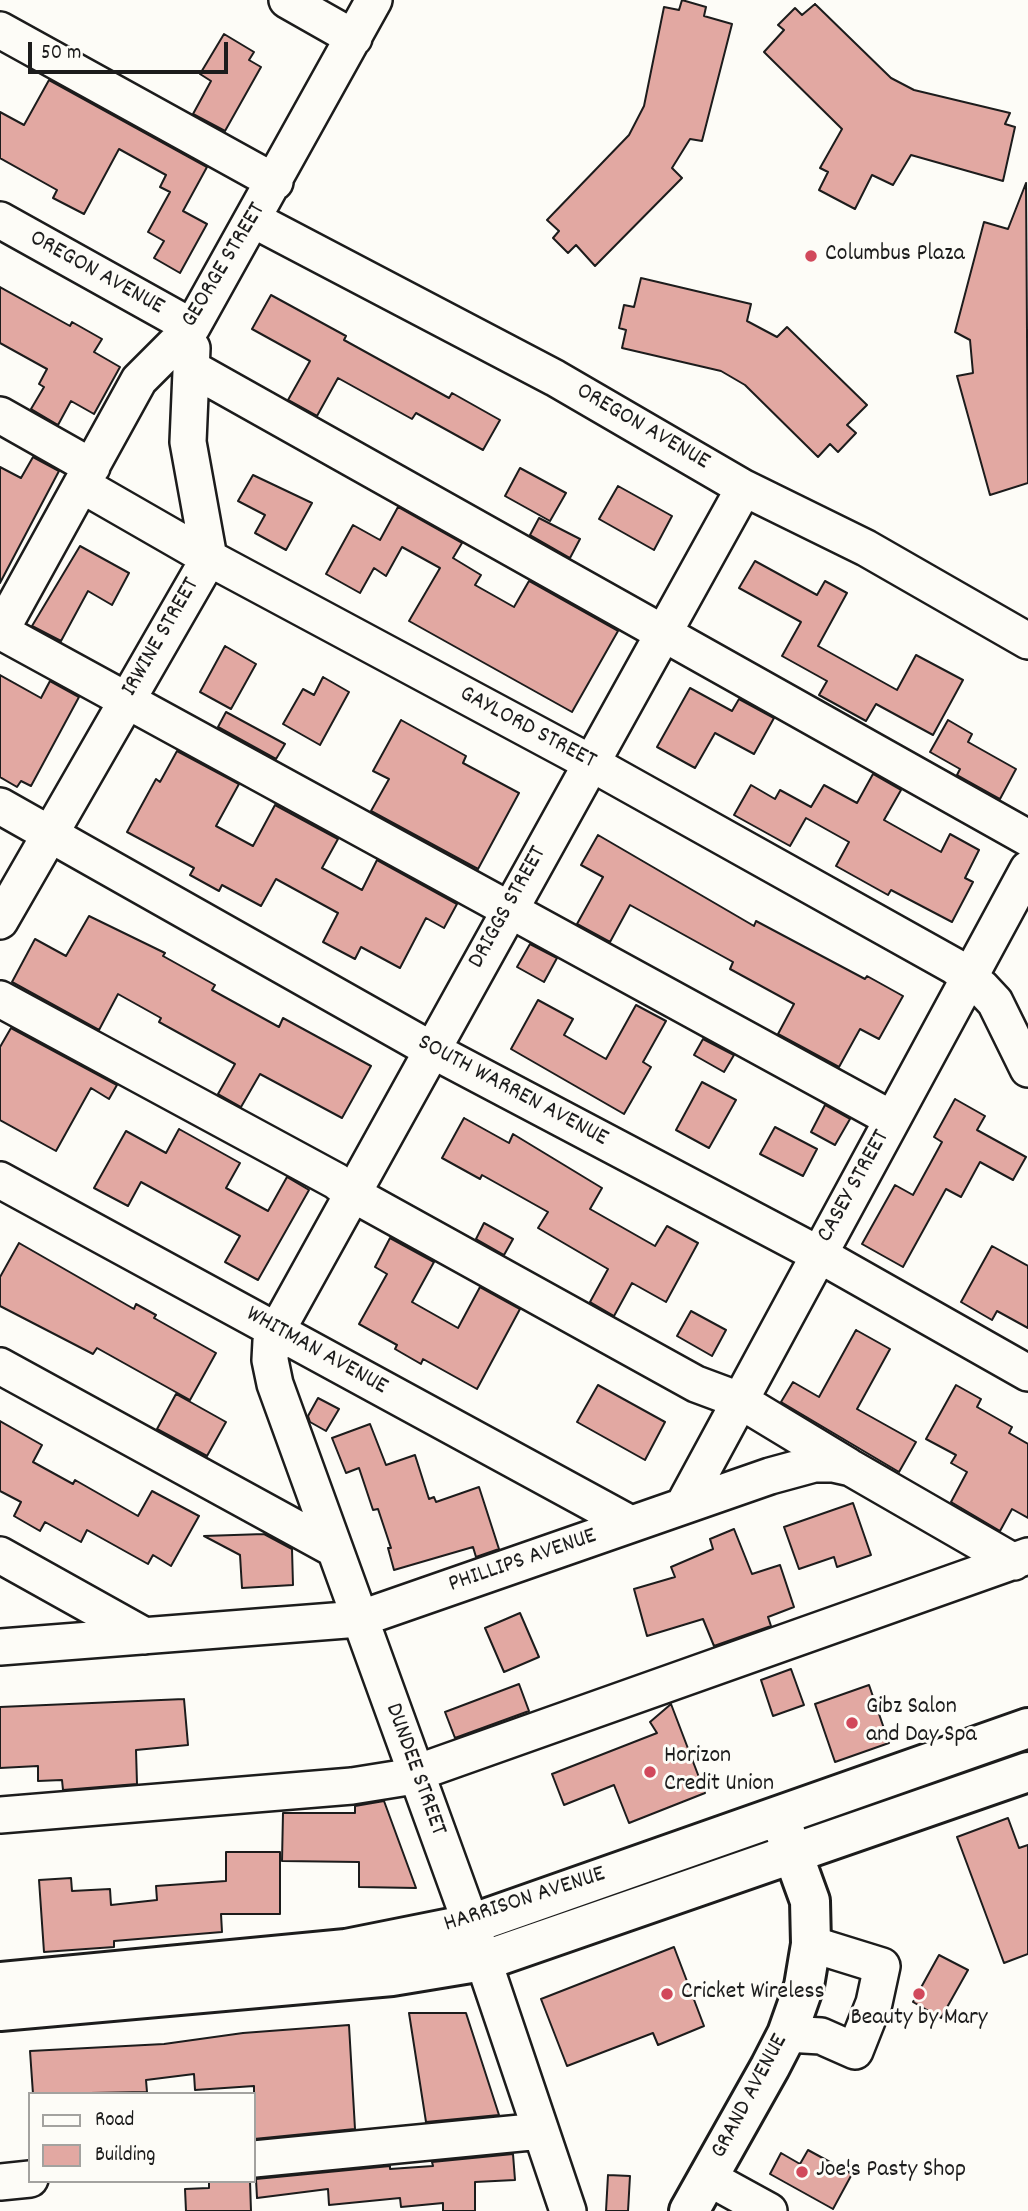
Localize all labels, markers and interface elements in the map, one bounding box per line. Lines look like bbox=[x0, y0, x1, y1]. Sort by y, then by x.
scale bar bbox=[32, 28, 231, 72]
text: 50 m bbox=[41, 39, 81, 69]
street label: GEORGE STREET bbox=[177, 198, 273, 334]
street label: OREGON AVENUE bbox=[24, 225, 168, 323]
place label: Columbus Plaza bbox=[825, 242, 965, 270]
marker: Columbus Plaza bbox=[803, 248, 819, 264]
street label: OREGON AVENUE bbox=[570, 378, 714, 478]
street label: IRWINE STREET bbox=[117, 574, 207, 702]
street label: GAYLORD STREET bbox=[454, 681, 600, 777]
street label: DRIGGS STREET bbox=[464, 842, 554, 974]
street label: SOUTH WARREN AVENUE bbox=[412, 1030, 612, 1154]
street label: CASEY STREET bbox=[812, 1126, 898, 1248]
street label: WHITMAN AVENUE bbox=[240, 1301, 392, 1403]
street label: PHILLIPS AVENUE bbox=[445, 1523, 601, 1601]
place label: Gibz Salon and Day Spa bbox=[866, 1695, 977, 1751]
street label: DUNDEE STREET bbox=[377, 1700, 451, 1840]
marker: Gibz Salon and Day Spa bbox=[844, 1715, 860, 1731]
place label: Horizon Credit Union bbox=[664, 1744, 774, 1800]
marker: Horizon Credit Union bbox=[642, 1764, 658, 1780]
street label: HARRISON AVENUE bbox=[441, 1861, 609, 1941]
place label: Cricket Wireless bbox=[681, 1980, 825, 2008]
marker: Cricket Wireless bbox=[659, 1986, 675, 2002]
marker: Beauty by Mary bbox=[911, 1986, 927, 2002]
place label: Beauty by Mary bbox=[850, 2006, 988, 2034]
street label: GRAND AVENUE bbox=[706, 2030, 796, 2164]
legend bbox=[28, 2092, 256, 2183]
text: Road bbox=[95, 2106, 134, 2136]
text: Building bbox=[95, 2141, 155, 2171]
place label: Joe's Pasty Shop bbox=[816, 2158, 966, 2186]
marker: Joe's Pasty Shop bbox=[794, 2164, 810, 2180]

